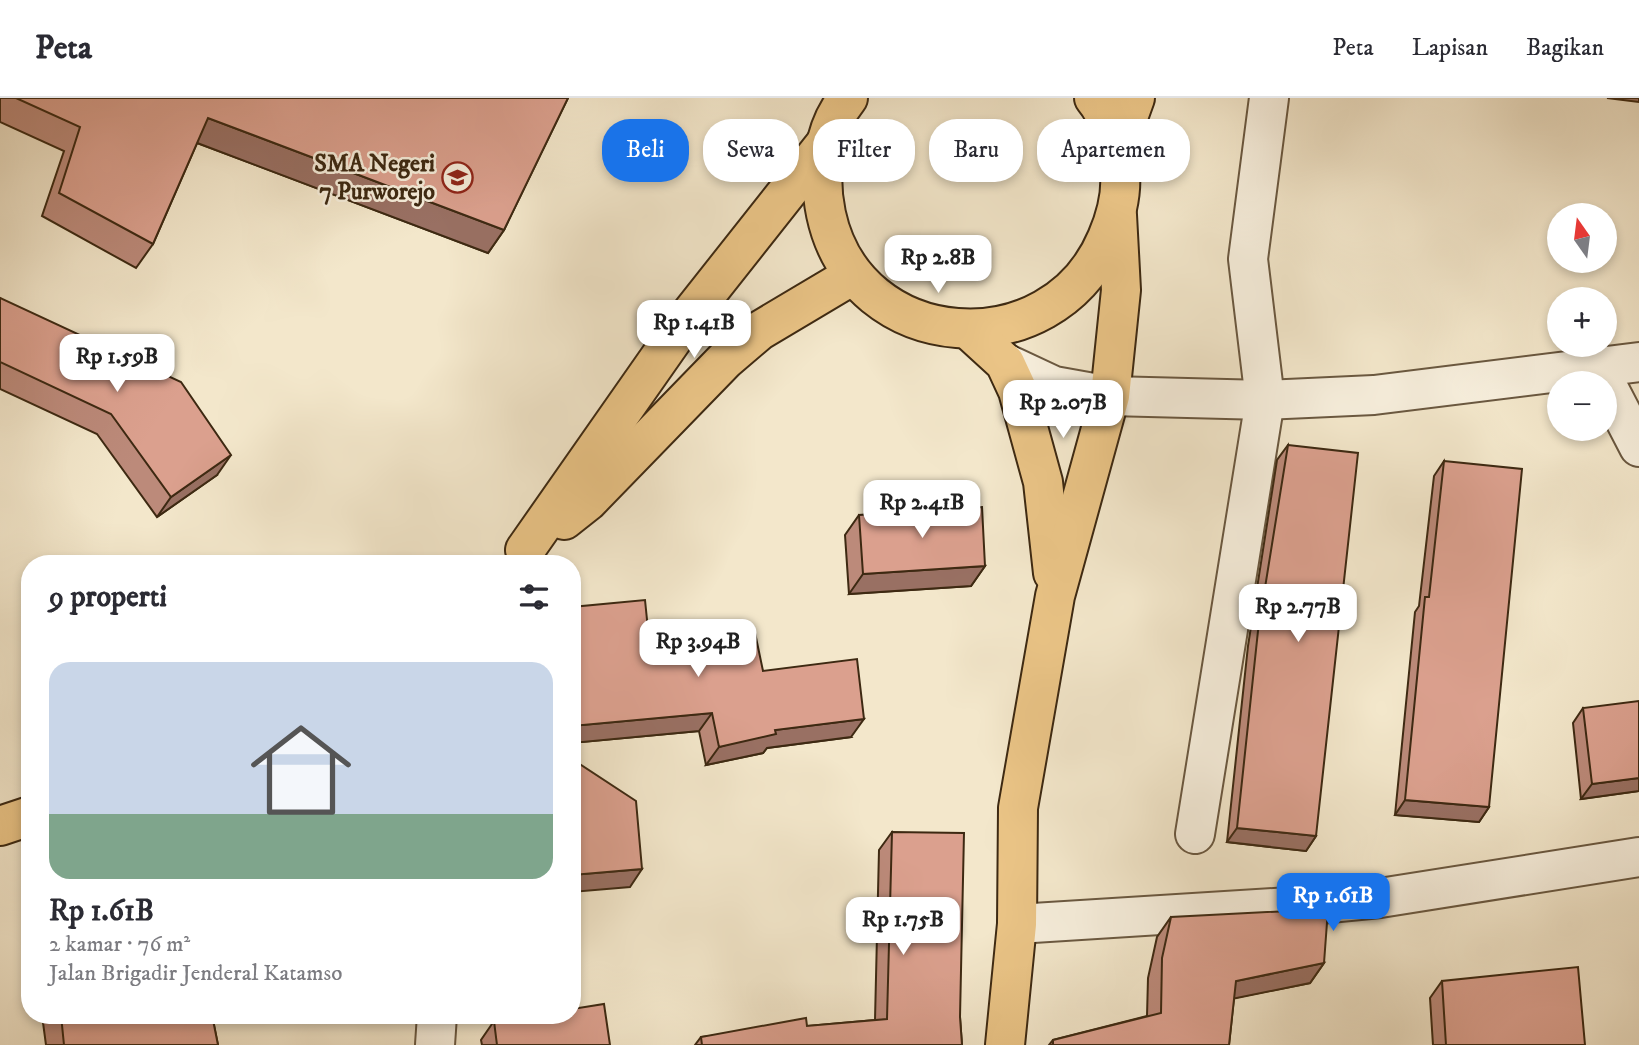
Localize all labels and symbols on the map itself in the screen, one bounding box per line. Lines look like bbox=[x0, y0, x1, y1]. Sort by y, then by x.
place label: SMA Negeri 7 Purworejo bbox=[314, 149, 435, 207]
school or university icon: SMA Negeri 7 Purworejo bbox=[441, 161, 475, 195]
north arrow bbox=[1547, 203, 1617, 273]
pin: Rp 2.8B bbox=[873, 236, 1003, 295]
pin: Rp 1.41B bbox=[622, 300, 766, 360]
pin: Rp 1.59B bbox=[45, 334, 189, 394]
pin: Rp 2.07B bbox=[991, 380, 1135, 440]
pin: Rp 2.41B bbox=[850, 480, 994, 540]
pin: Rp 2.77B bbox=[1226, 584, 1370, 644]
pin: Rp 3.94B bbox=[626, 620, 770, 679]
pin: Rp 1.61B bbox=[1261, 874, 1405, 933]
pin: Rp 1.75B bbox=[831, 898, 975, 957]

